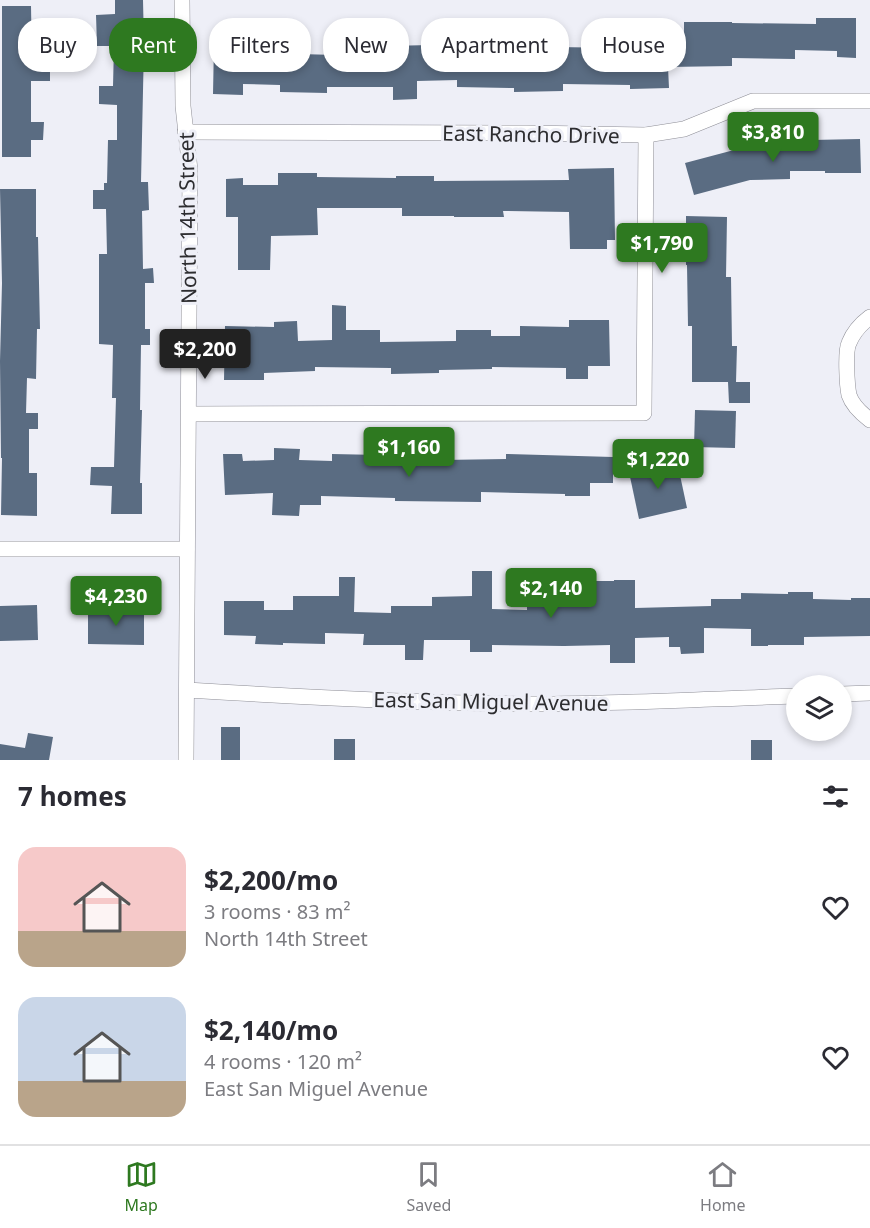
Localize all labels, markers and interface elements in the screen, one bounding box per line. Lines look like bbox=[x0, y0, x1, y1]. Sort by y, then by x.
chip: Buy bbox=[18, 18, 97, 72]
chip: Rent bbox=[109, 18, 197, 72]
chip: Filters bbox=[209, 18, 311, 72]
chip: New bbox=[323, 18, 409, 72]
chip: Apartment bbox=[421, 18, 569, 72]
chip: House bbox=[581, 18, 686, 72]
pin: $3,810 bbox=[724, 112, 822, 163]
street label: East Rancho Drive bbox=[442, 118, 620, 150]
text: $3,810 bbox=[742, 118, 804, 145]
street label: North 14th Street bbox=[171, 131, 202, 304]
pin: $1,790 bbox=[613, 223, 711, 274]
text: $1,790 bbox=[631, 229, 693, 256]
pin: $2,200 bbox=[156, 329, 254, 380]
text: $2,200 bbox=[174, 335, 236, 362]
pin: $1,160 bbox=[360, 427, 458, 478]
text: $1,160 bbox=[378, 433, 440, 460]
pin: $1,220 bbox=[609, 439, 707, 490]
text: $1,220 bbox=[627, 445, 689, 472]
pin: $2,140 bbox=[502, 568, 600, 619]
text: $2,140 bbox=[520, 574, 582, 601]
pin: $4,230 bbox=[67, 576, 165, 627]
text: $4,230 bbox=[85, 582, 147, 609]
map controls bbox=[786, 675, 852, 741]
button: layers bbox=[786, 675, 852, 741]
street label: East San Miguel Avenue bbox=[373, 685, 609, 717]
text: 7 homes bbox=[18, 778, 127, 814]
icon: filters bbox=[819, 780, 852, 813]
text: $2,200/mo bbox=[204, 862, 338, 898]
icon: home bbox=[66, 871, 138, 943]
icon: heart bbox=[819, 891, 852, 924]
text: 3 rooms · 83 m² bbox=[204, 898, 351, 925]
text: North 14th Street bbox=[204, 925, 368, 952]
text: $2,140/mo bbox=[204, 1012, 338, 1048]
icon: home bbox=[66, 1021, 138, 1093]
icon: heart bbox=[819, 1041, 852, 1074]
text: 4 rooms · 120 m² bbox=[204, 1048, 362, 1075]
text: East San Miguel Avenue bbox=[204, 1075, 428, 1102]
tab: Map bbox=[124, 1158, 158, 1216]
tab: Saved bbox=[407, 1158, 451, 1216]
tab: Home bbox=[700, 1158, 746, 1216]

